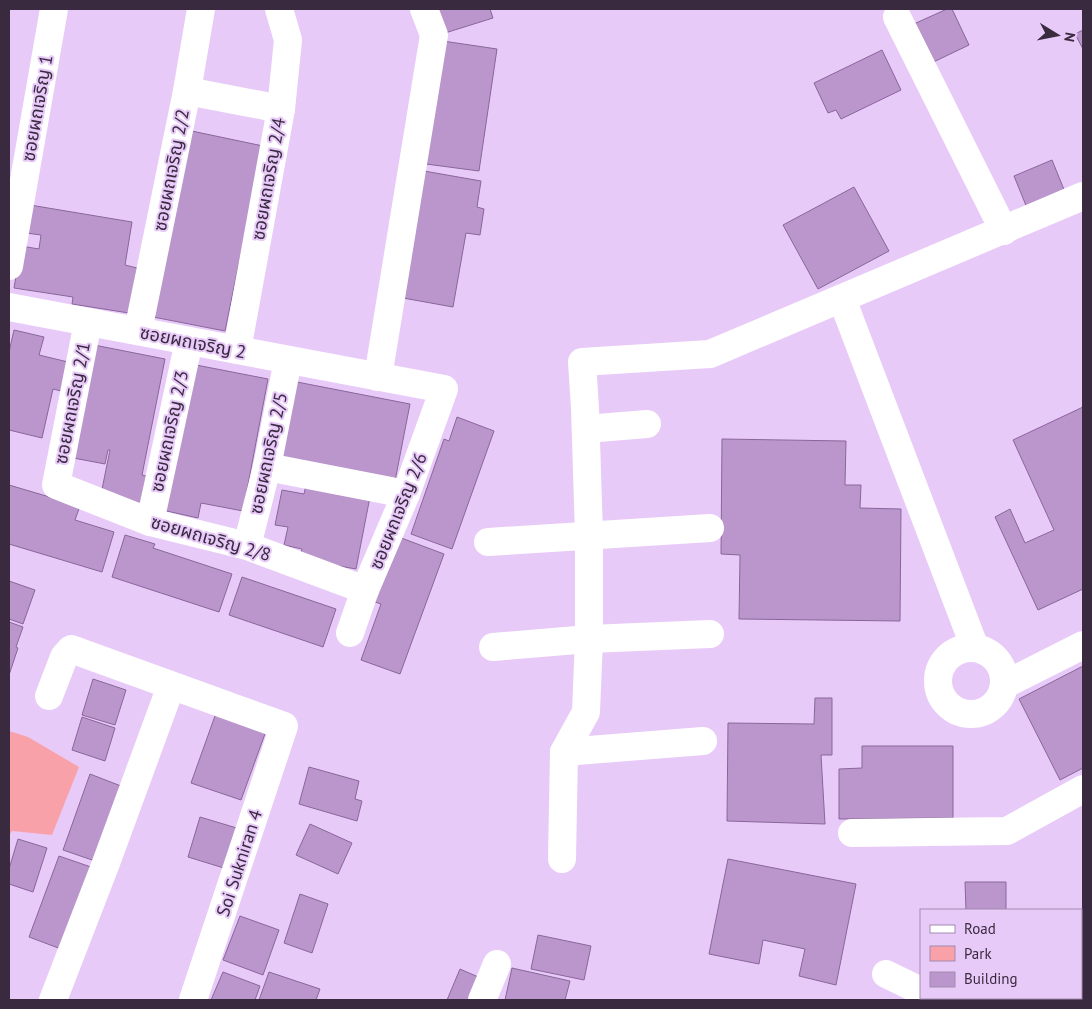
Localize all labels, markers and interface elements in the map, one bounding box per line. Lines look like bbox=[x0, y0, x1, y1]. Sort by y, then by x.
north arrow bbox=[1032, 10, 1082, 60]
text: N bbox=[1060, 31, 1079, 43]
street label: ซอยผถเจริญ 1 bbox=[16, 53, 58, 163]
street label: ซอยผถเจริญ 2/2 bbox=[148, 107, 194, 233]
street label: ซอยผถเจริญ 2/4 bbox=[246, 116, 290, 242]
street label: ซอยผถเจริญ 2 bbox=[138, 320, 248, 364]
street label: ซอยผถเจริญ 2/1 bbox=[49, 340, 95, 466]
street label: ซอยผถเจริญ 2/3 bbox=[145, 368, 193, 494]
street label: ซอยผถเจริญ 2/5 bbox=[244, 390, 292, 516]
street label: ซอยผถเจริญ 2/6 bbox=[364, 449, 432, 573]
street label: ซอยผถเจริญ 2/8 bbox=[148, 510, 274, 566]
street label: Soi Sukniran 4 bbox=[211, 807, 267, 919]
legend bbox=[920, 909, 1082, 999]
text: Road bbox=[964, 919, 996, 938]
text: Park bbox=[964, 944, 992, 963]
text: Building bbox=[964, 969, 1018, 988]

